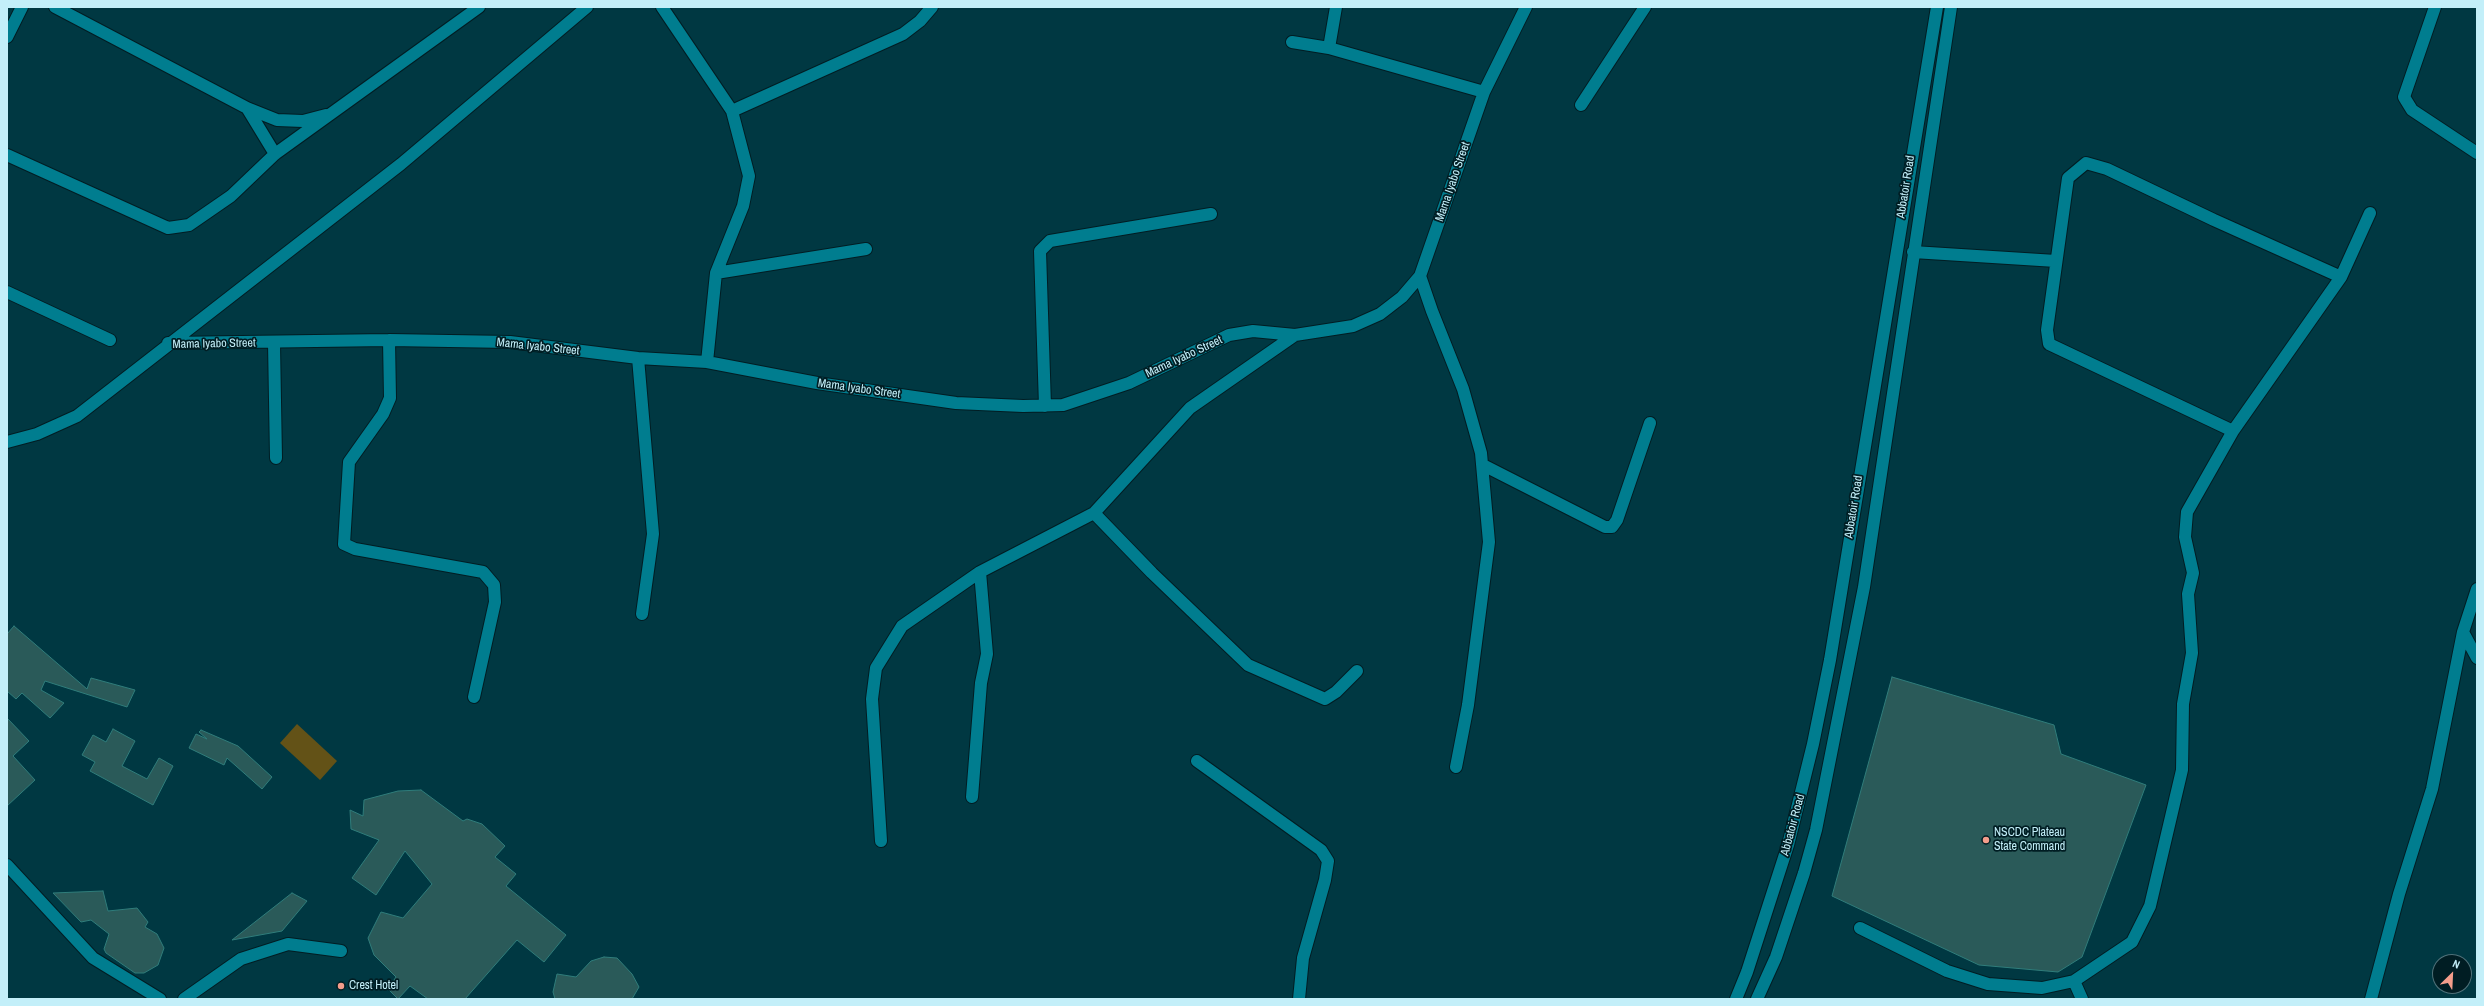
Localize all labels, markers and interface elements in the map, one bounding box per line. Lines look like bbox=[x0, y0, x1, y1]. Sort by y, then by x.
street label: Mama Iyabo Street bbox=[1433, 140, 1473, 224]
street label: Abbatoir Road bbox=[1894, 155, 1918, 219]
street label: Mama Iyabo Street bbox=[1143, 333, 1225, 381]
street label: Mama Iyabo Street bbox=[496, 335, 580, 359]
street label: Mama Iyabo Street bbox=[172, 336, 256, 352]
street label: Mama Iyabo Street bbox=[817, 376, 901, 402]
street label: Abbatoir Road bbox=[1842, 475, 1866, 539]
street label: Abbatoir Road bbox=[1778, 792, 1808, 858]
place label: NSCDC Plateau State Command bbox=[1994, 826, 2065, 854]
marker: NSCDC Plateau State Command bbox=[1981, 835, 1991, 845]
north arrow bbox=[2432, 954, 2472, 994]
text: N bbox=[2451, 956, 2462, 972]
place label: Crest Hotel bbox=[349, 979, 398, 993]
marker: Crest Hotel bbox=[336, 981, 346, 991]

